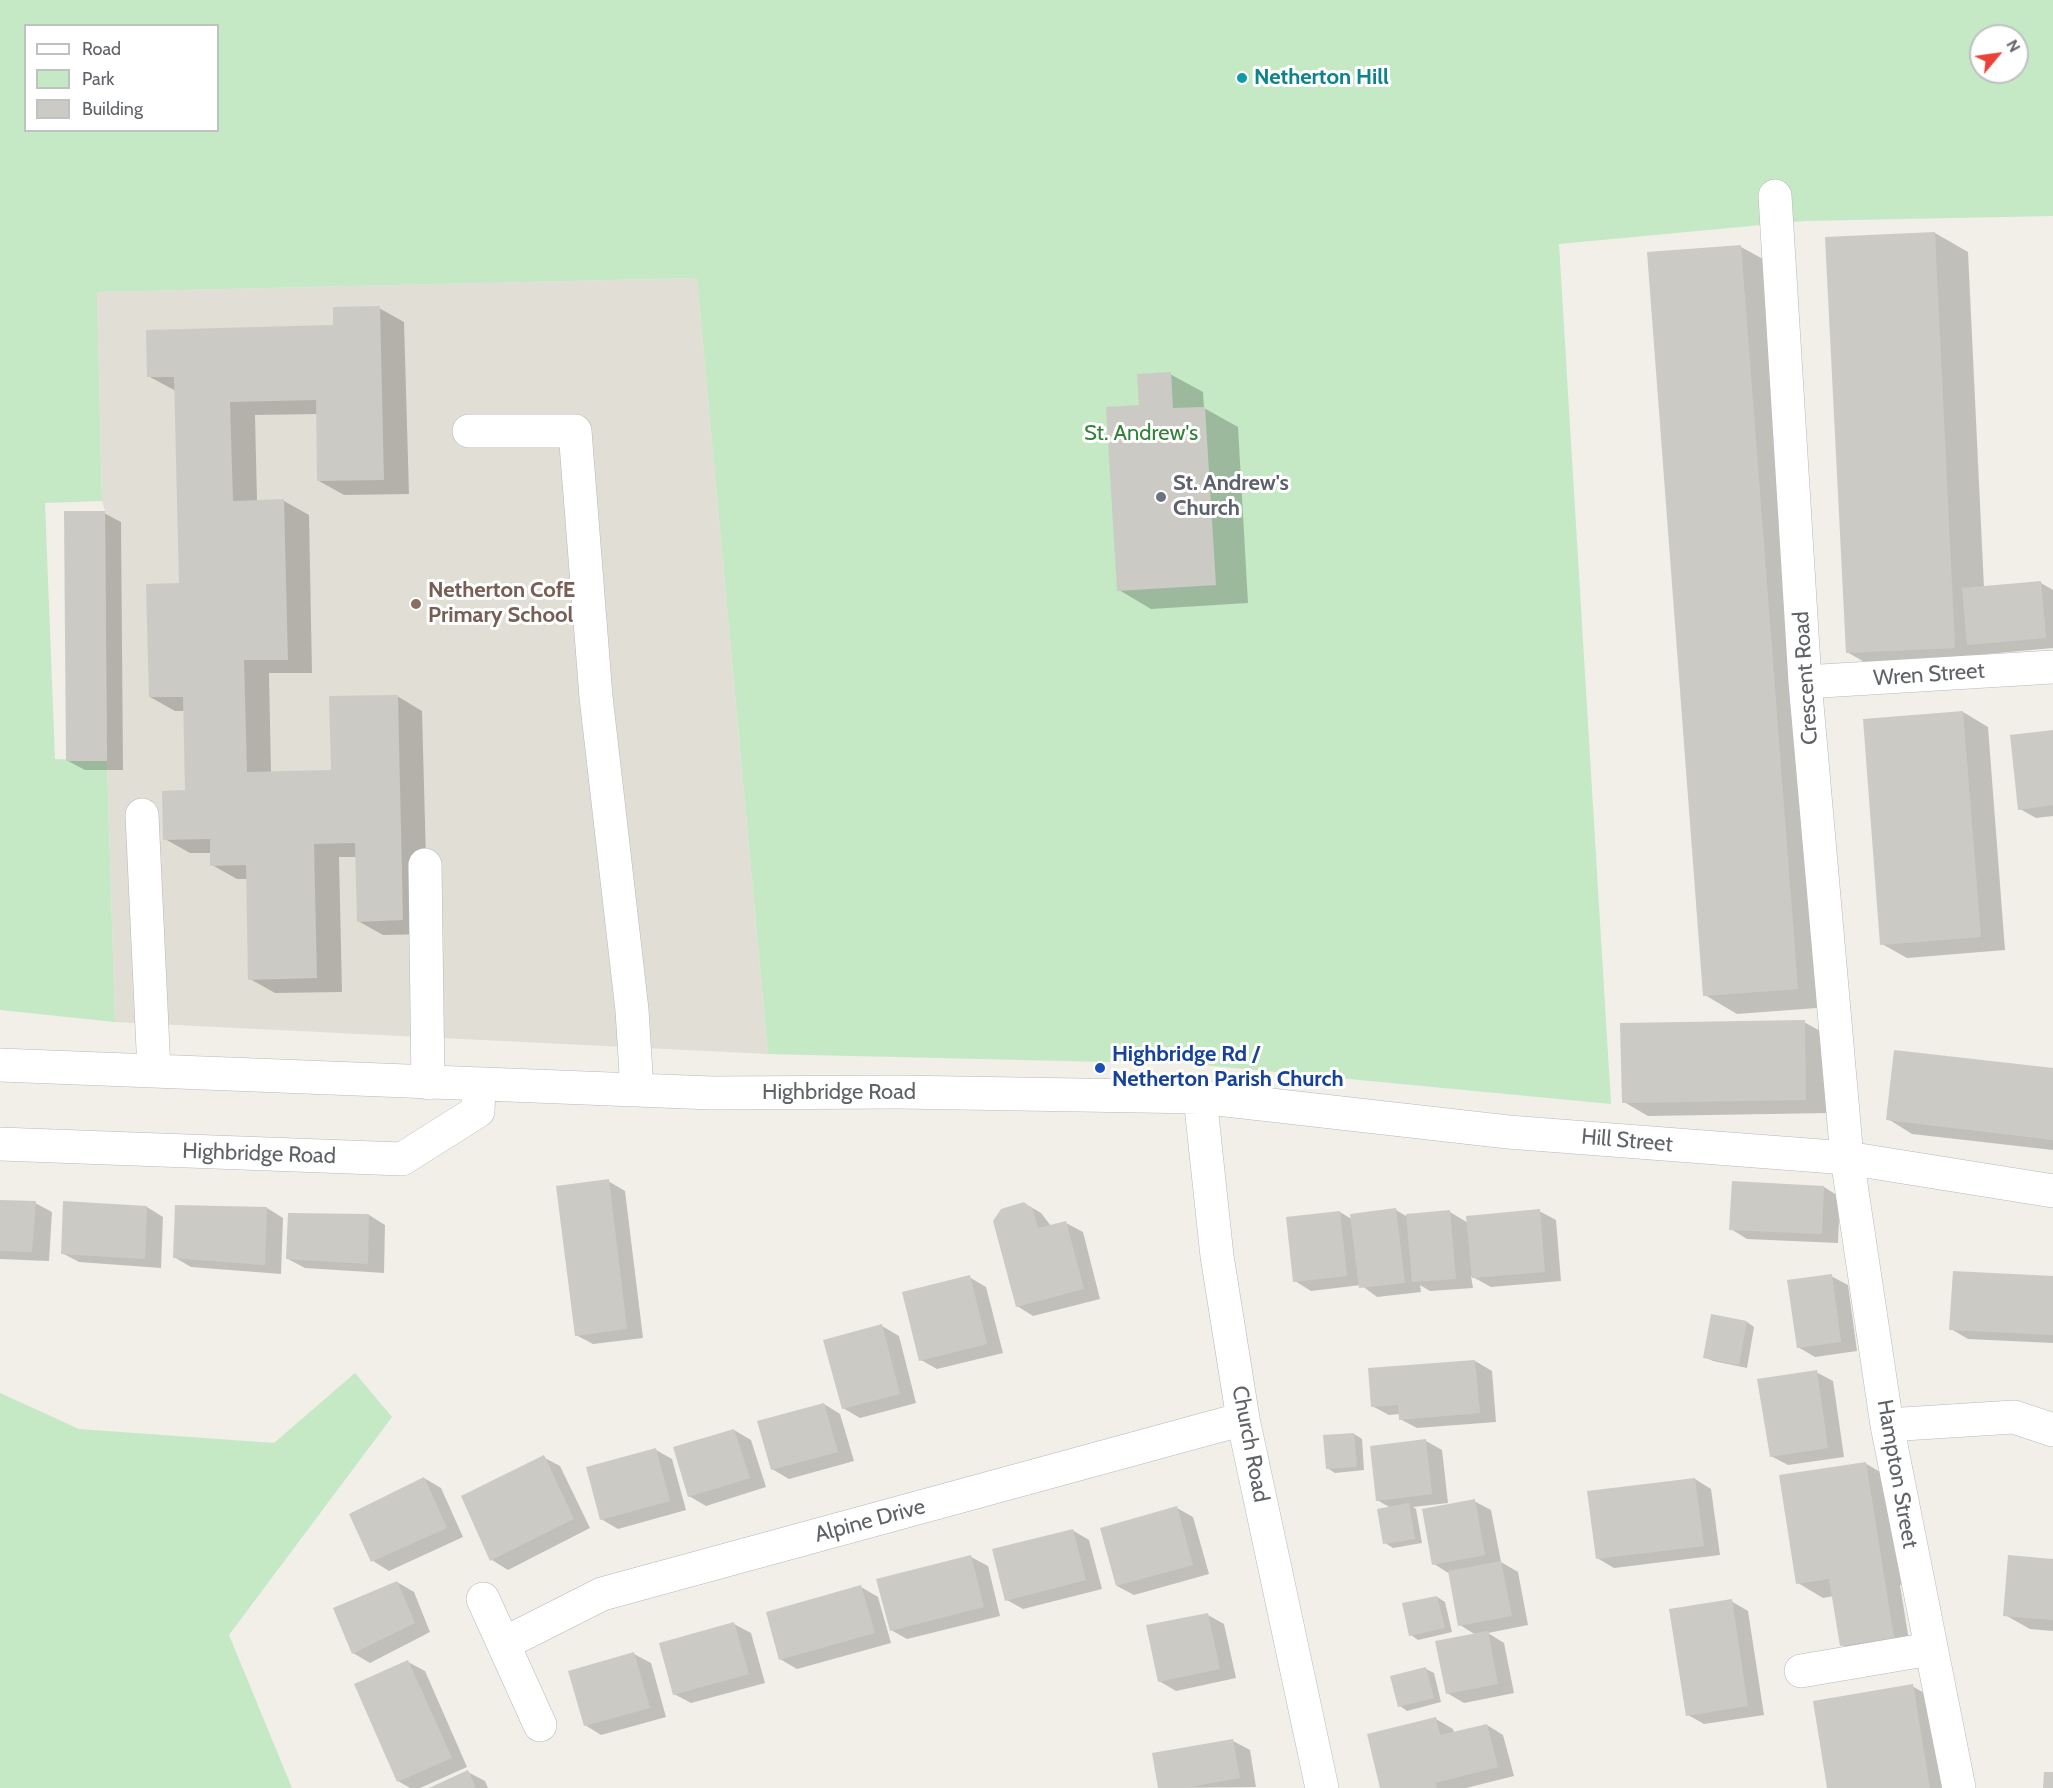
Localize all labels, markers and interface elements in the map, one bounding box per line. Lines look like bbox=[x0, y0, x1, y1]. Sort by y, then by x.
legend bbox=[24, 24, 219, 132]
north arrow bbox=[1969, 24, 2029, 84]
text: N bbox=[2002, 36, 2024, 56]
text: Road bbox=[82, 38, 121, 60]
place label: Netherton Hill bbox=[1254, 65, 1389, 91]
text: Park bbox=[82, 68, 114, 90]
marker: Netherton Hill bbox=[1235, 71, 1249, 85]
text: Building bbox=[82, 98, 143, 120]
park label: St. Andrew's bbox=[1084, 421, 1198, 447]
place label: St. Andrew's Church bbox=[1173, 471, 1289, 522]
marker: St. Andrew's Church bbox=[1154, 490, 1168, 504]
place label: Netherton CofE Primary School bbox=[428, 578, 575, 630]
marker: Netherton CofE Primary School bbox=[409, 597, 423, 611]
street label: Crescent Road bbox=[1788, 610, 1824, 746]
street label: Wren Street bbox=[1872, 658, 1986, 692]
place label: Highbridge Rd / Netherton Parish Church bbox=[1112, 1042, 1344, 1094]
marker: Highbridge Rd / Netherton Parish Church bbox=[1093, 1061, 1107, 1075]
street label: Highbridge Road bbox=[762, 1080, 916, 1106]
street label: Hill Street bbox=[1580, 1124, 1674, 1158]
street label: Highbridge Road bbox=[182, 1138, 336, 1170]
street label: Church Road bbox=[1226, 1383, 1274, 1505]
street label: Hampton Street bbox=[1871, 1398, 1923, 1550]
street label: Alpine Drive bbox=[812, 1494, 928, 1548]

